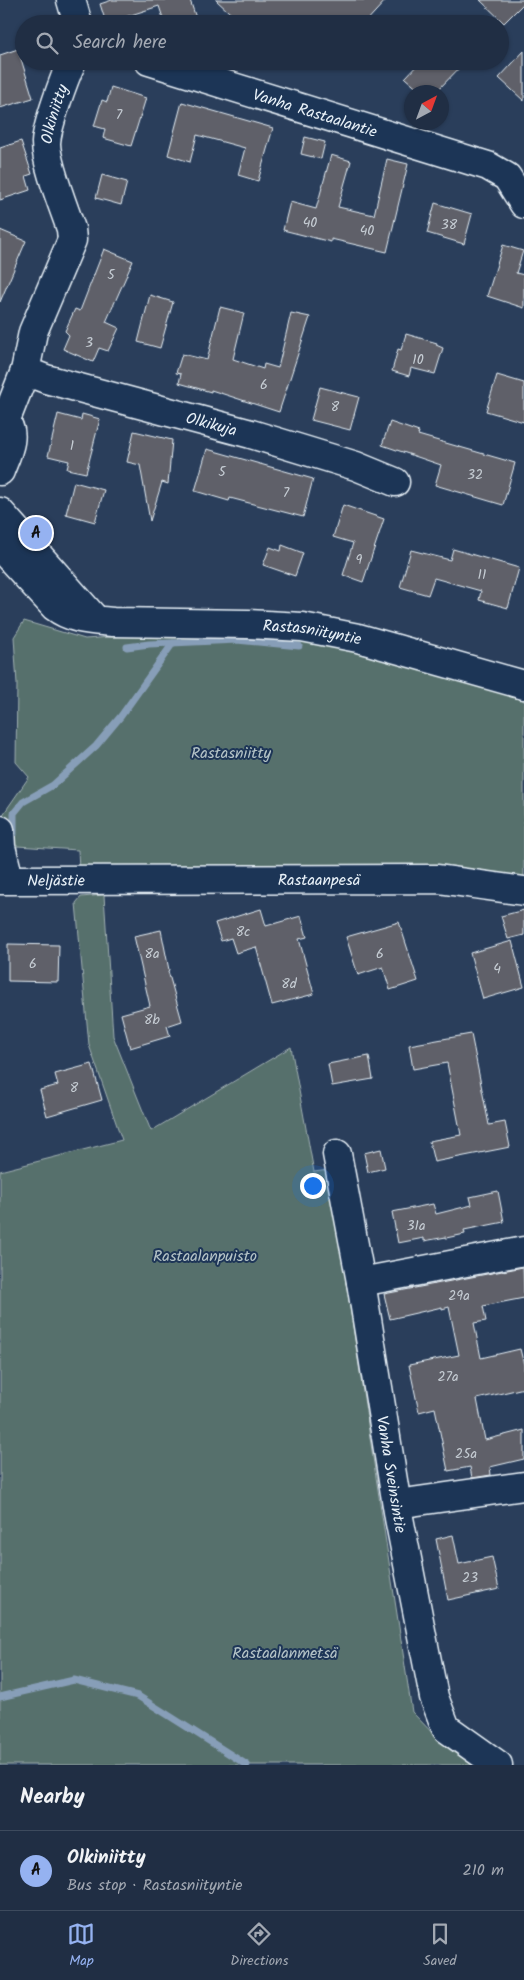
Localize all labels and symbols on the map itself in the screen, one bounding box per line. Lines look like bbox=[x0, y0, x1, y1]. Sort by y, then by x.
street label: Olkiniitty bbox=[35, 80, 76, 146]
street label: Vanha Rastaalantie bbox=[249, 83, 380, 145]
north arrow bbox=[404, 85, 449, 130]
house number: 7 bbox=[116, 104, 123, 126]
house number: 40 bbox=[303, 212, 317, 234]
house number: 38 bbox=[441, 214, 458, 236]
house number: 40 bbox=[360, 220, 374, 242]
house number: 5 bbox=[107, 264, 116, 286]
house number: 3 bbox=[85, 332, 93, 354]
house number: 10 bbox=[412, 349, 424, 371]
house number: 6 bbox=[260, 374, 268, 396]
house number: 8 bbox=[331, 396, 340, 418]
street label: Olkikuja bbox=[183, 406, 240, 444]
house number: 1 bbox=[70, 435, 74, 457]
house number: 5 bbox=[218, 461, 227, 483]
house number: 32 bbox=[467, 464, 483, 486]
house number: 7 bbox=[283, 482, 290, 504]
pin: A bbox=[20, 514, 52, 552]
house number: 9 bbox=[356, 549, 363, 571]
house number: 11 bbox=[478, 564, 486, 586]
street label: Rastasniityntie bbox=[262, 614, 364, 652]
park label: Rastasniitty bbox=[191, 741, 272, 766]
street label: Rastaanpesä bbox=[278, 868, 362, 893]
street label: Neljästie bbox=[27, 869, 85, 894]
house number: 8c bbox=[236, 921, 250, 943]
house number: 8a bbox=[145, 943, 160, 965]
house number: 6 bbox=[376, 943, 384, 965]
house number: 6 bbox=[29, 953, 37, 975]
house number: 4 bbox=[493, 958, 501, 980]
house number: 8d bbox=[281, 973, 298, 995]
house number: 8b bbox=[144, 1009, 161, 1031]
house number: 8 bbox=[70, 1077, 79, 1099]
your location bbox=[300, 1173, 326, 1199]
house number: 31a bbox=[407, 1215, 425, 1237]
park label: Rastaalanpuisto bbox=[153, 1244, 257, 1269]
house number: 29a bbox=[448, 1285, 470, 1307]
house number: 27a bbox=[437, 1366, 459, 1388]
street label: Vanha Sveinsintie bbox=[369, 1414, 413, 1535]
house number: 25a bbox=[455, 1443, 477, 1465]
house number: 23 bbox=[462, 1567, 478, 1589]
park label: Rastaalanmetsä bbox=[232, 1641, 339, 1666]

